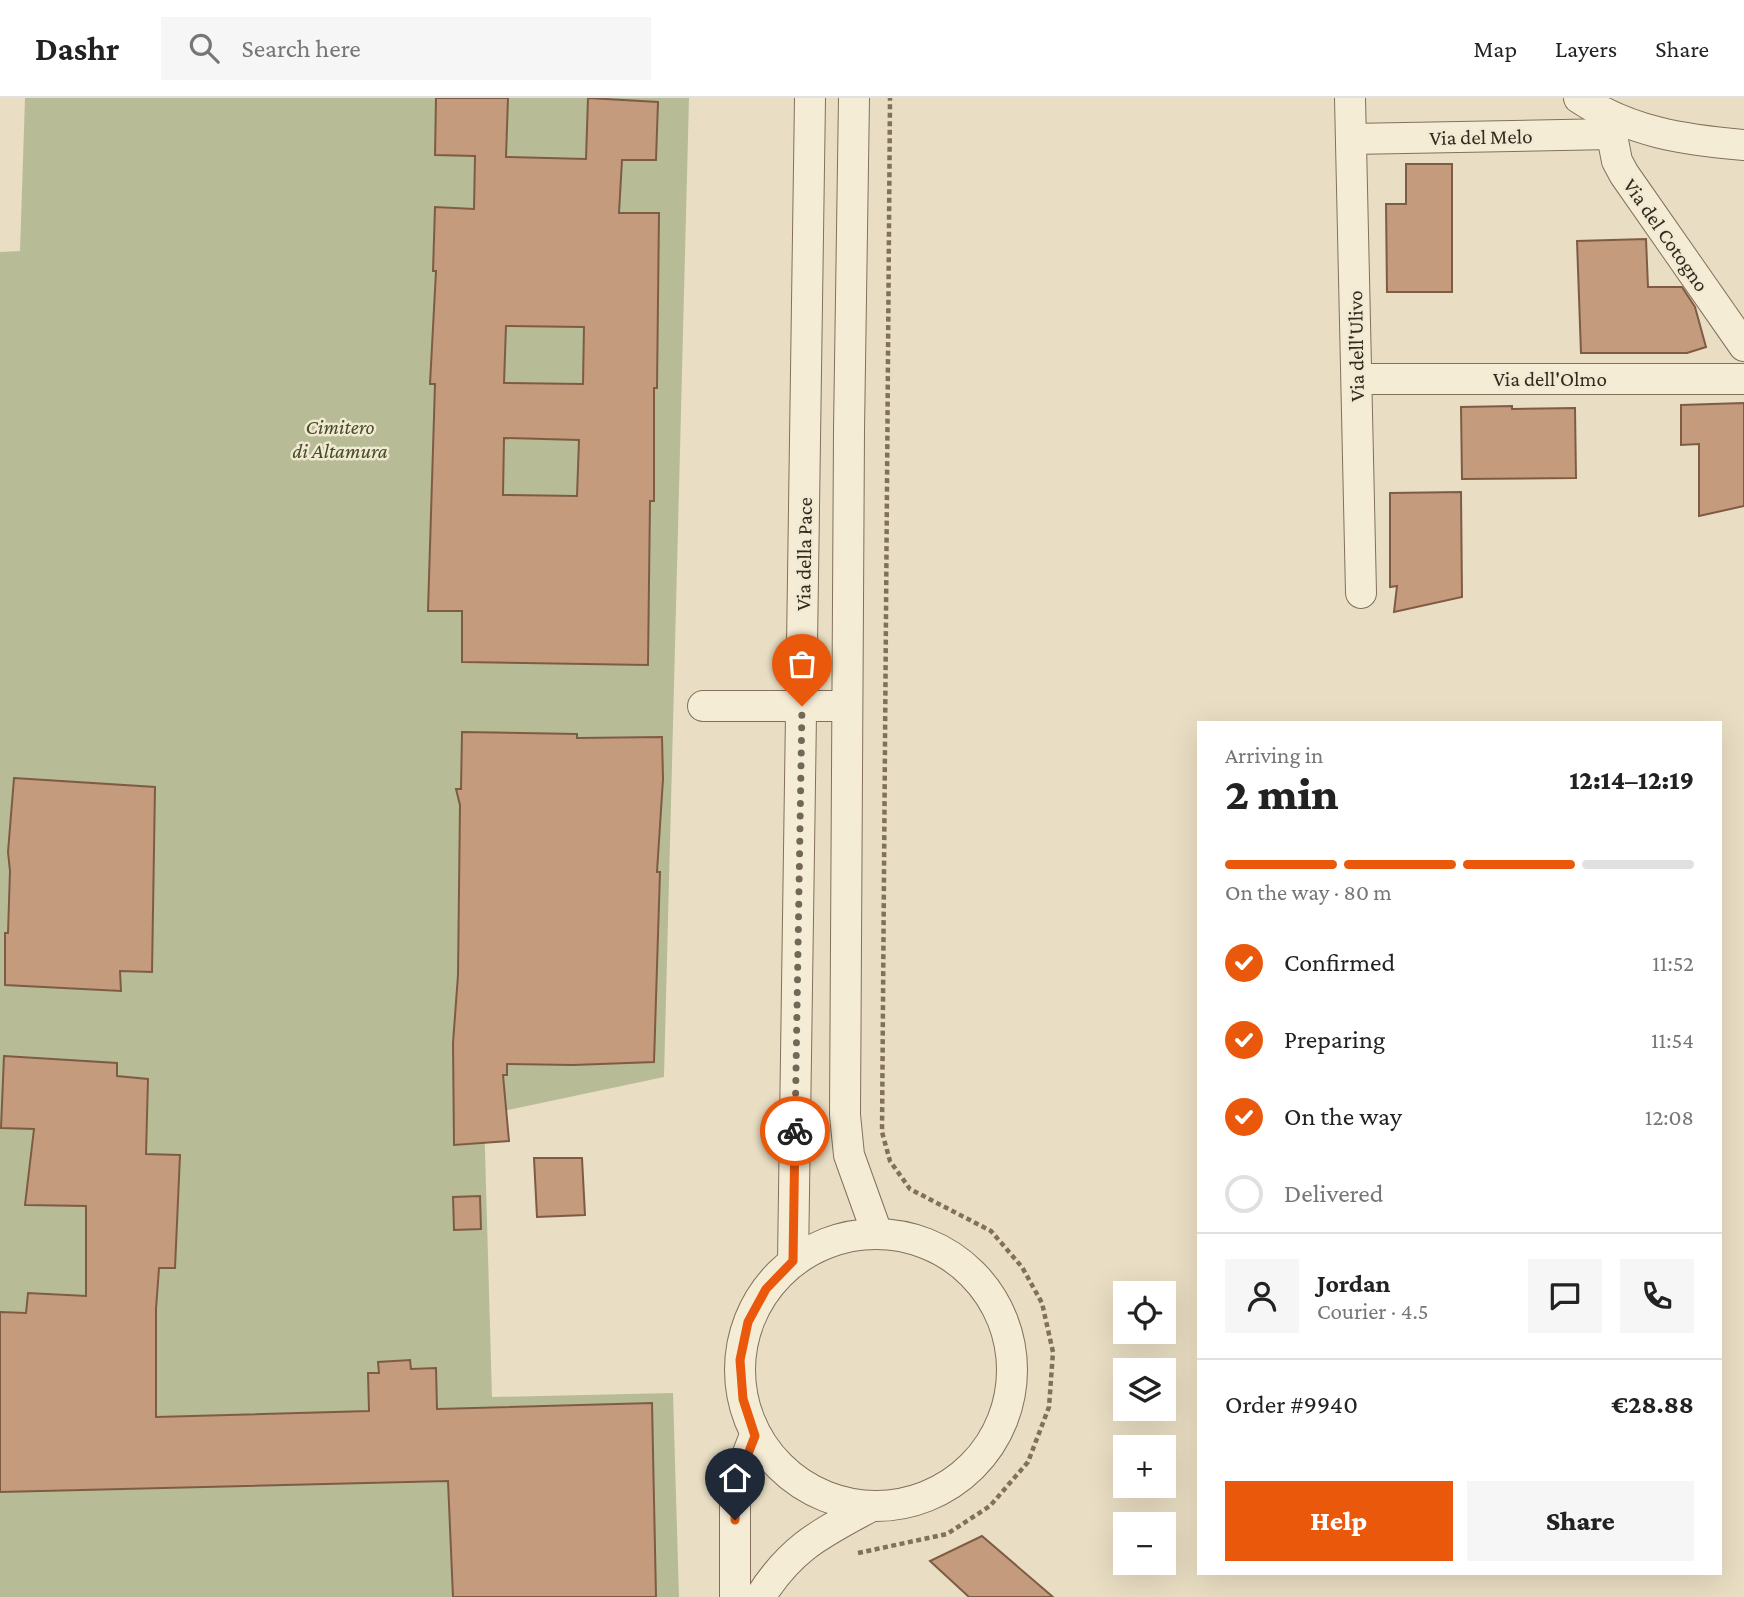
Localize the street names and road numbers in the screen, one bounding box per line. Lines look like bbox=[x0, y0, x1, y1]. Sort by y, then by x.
street label: Via del Melo bbox=[1429, 124, 1533, 150]
street label: Via del Cotogno bbox=[1618, 174, 1714, 296]
street label: Via dell'Ulivo bbox=[1343, 290, 1369, 402]
street label: Via dell'Olmo bbox=[1493, 367, 1607, 391]
street label: Via della Pace bbox=[791, 497, 817, 611]

